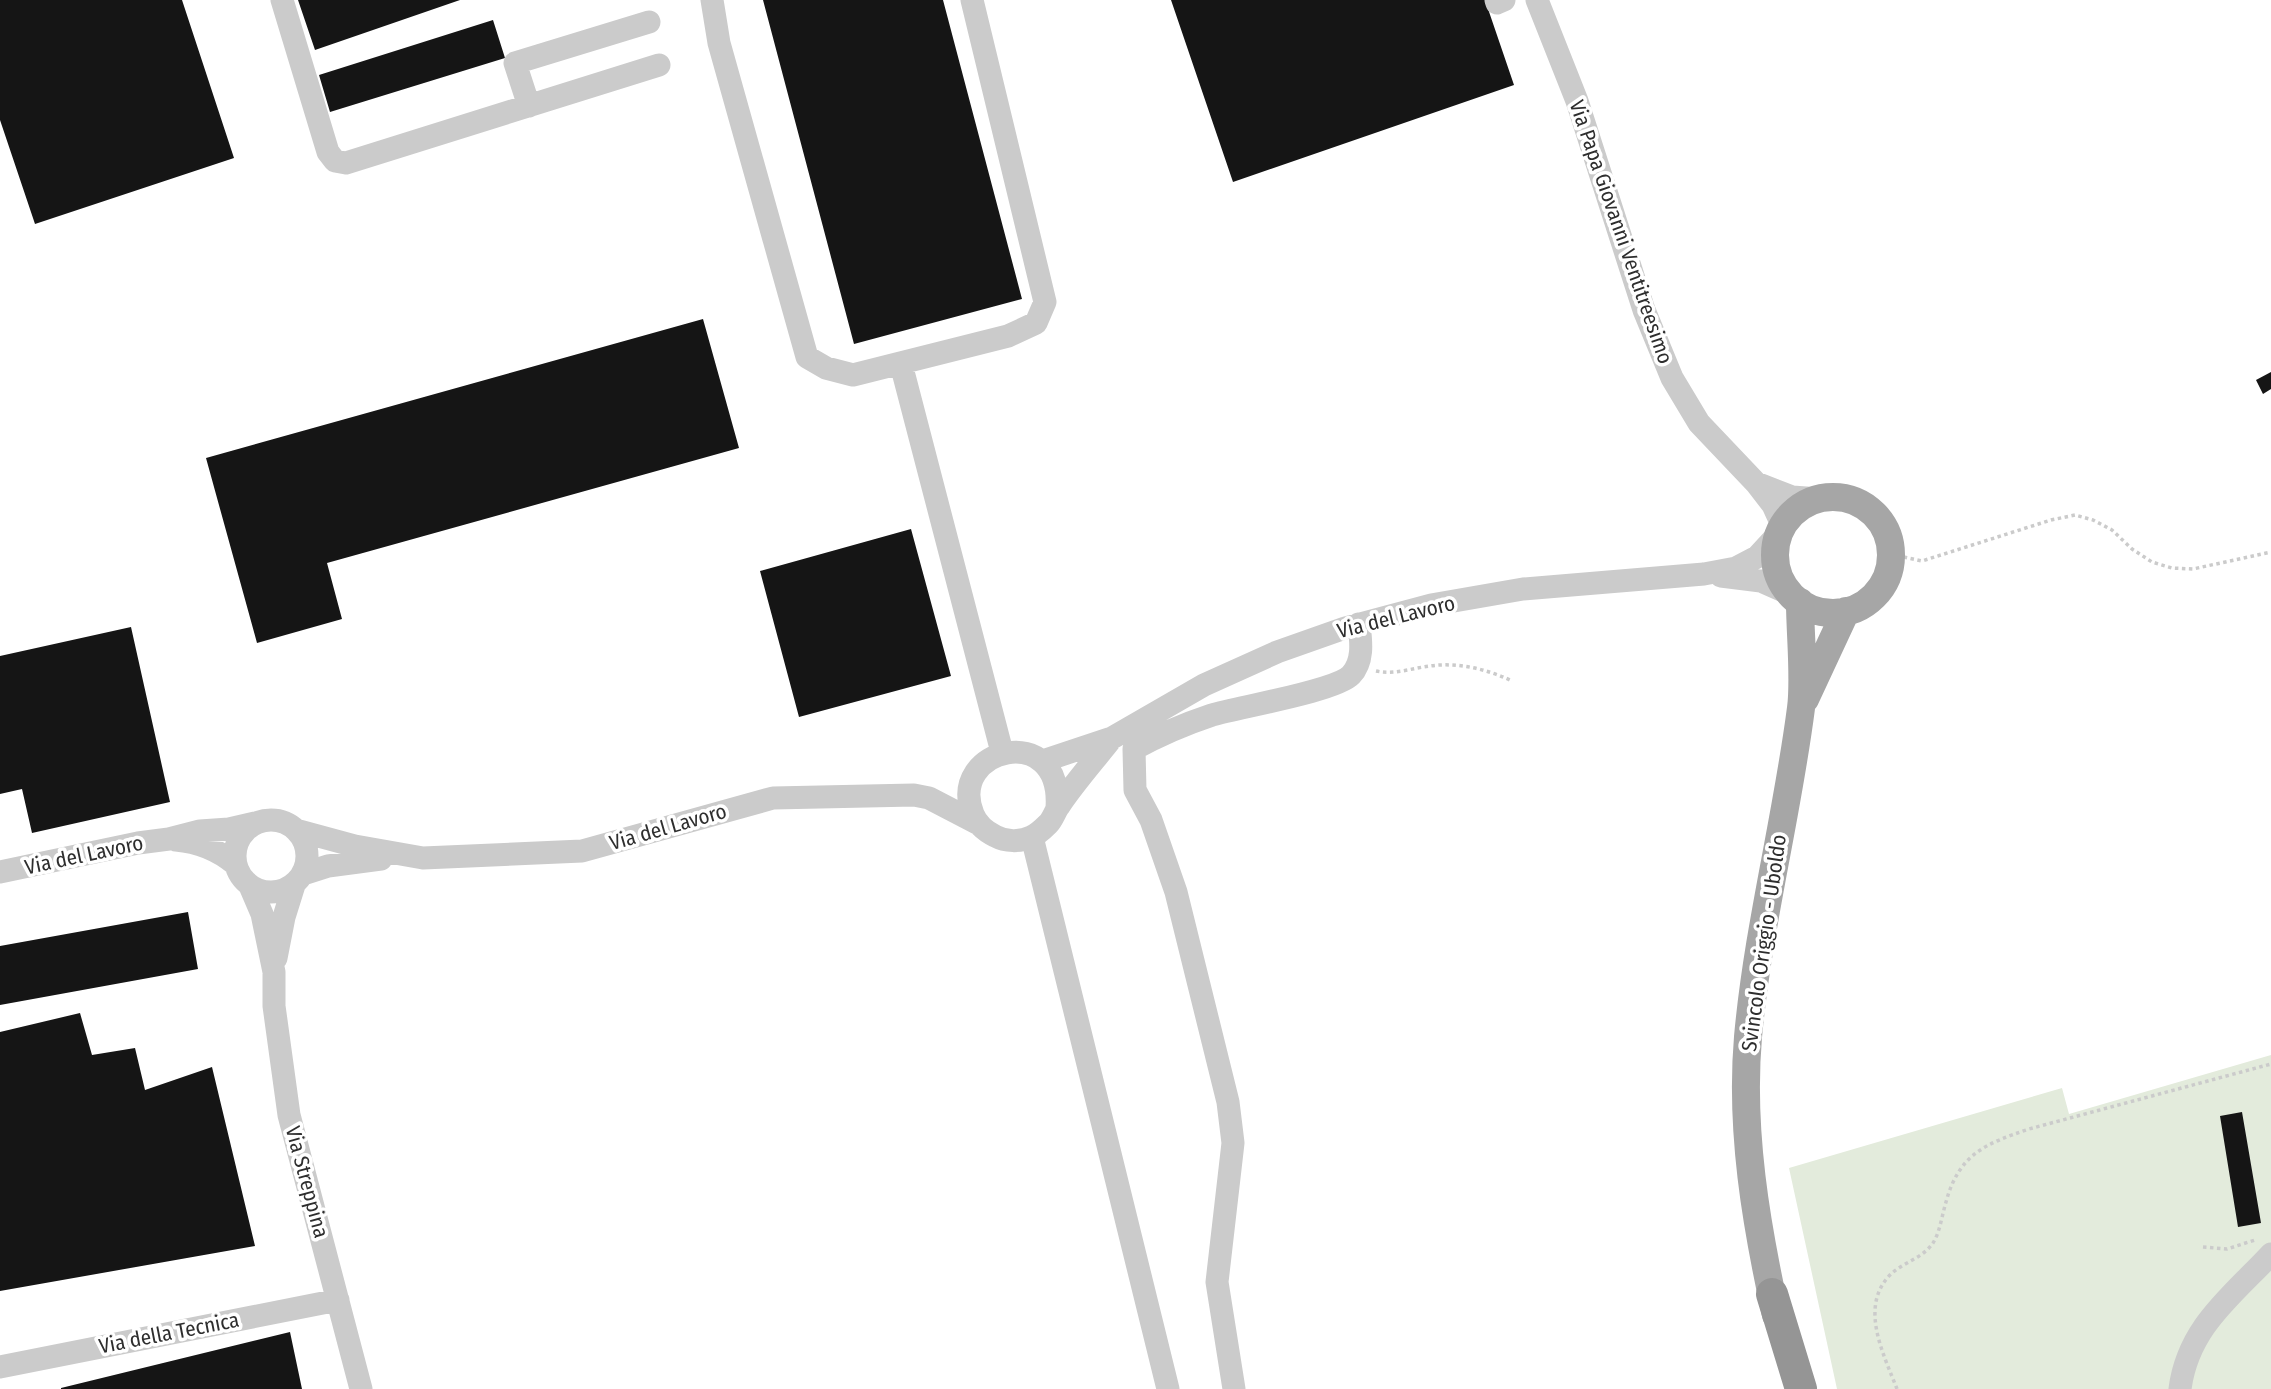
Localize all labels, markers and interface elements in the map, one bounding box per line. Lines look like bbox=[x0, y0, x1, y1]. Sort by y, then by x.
street label: Via Papa Giovanni Ventitreesimo bbox=[1564, 97, 1678, 367]
street label: Via del Lavoro bbox=[1334, 590, 1458, 644]
street label: Via del Lavoro bbox=[606, 798, 730, 856]
street label: Via del Lavoro bbox=[22, 830, 146, 880]
street label: Svincolo Origgio - Uboldo bbox=[1736, 833, 1792, 1053]
street label: Via Streppina bbox=[280, 1123, 334, 1241]
street label: Via della Tecnica bbox=[97, 1307, 241, 1359]

